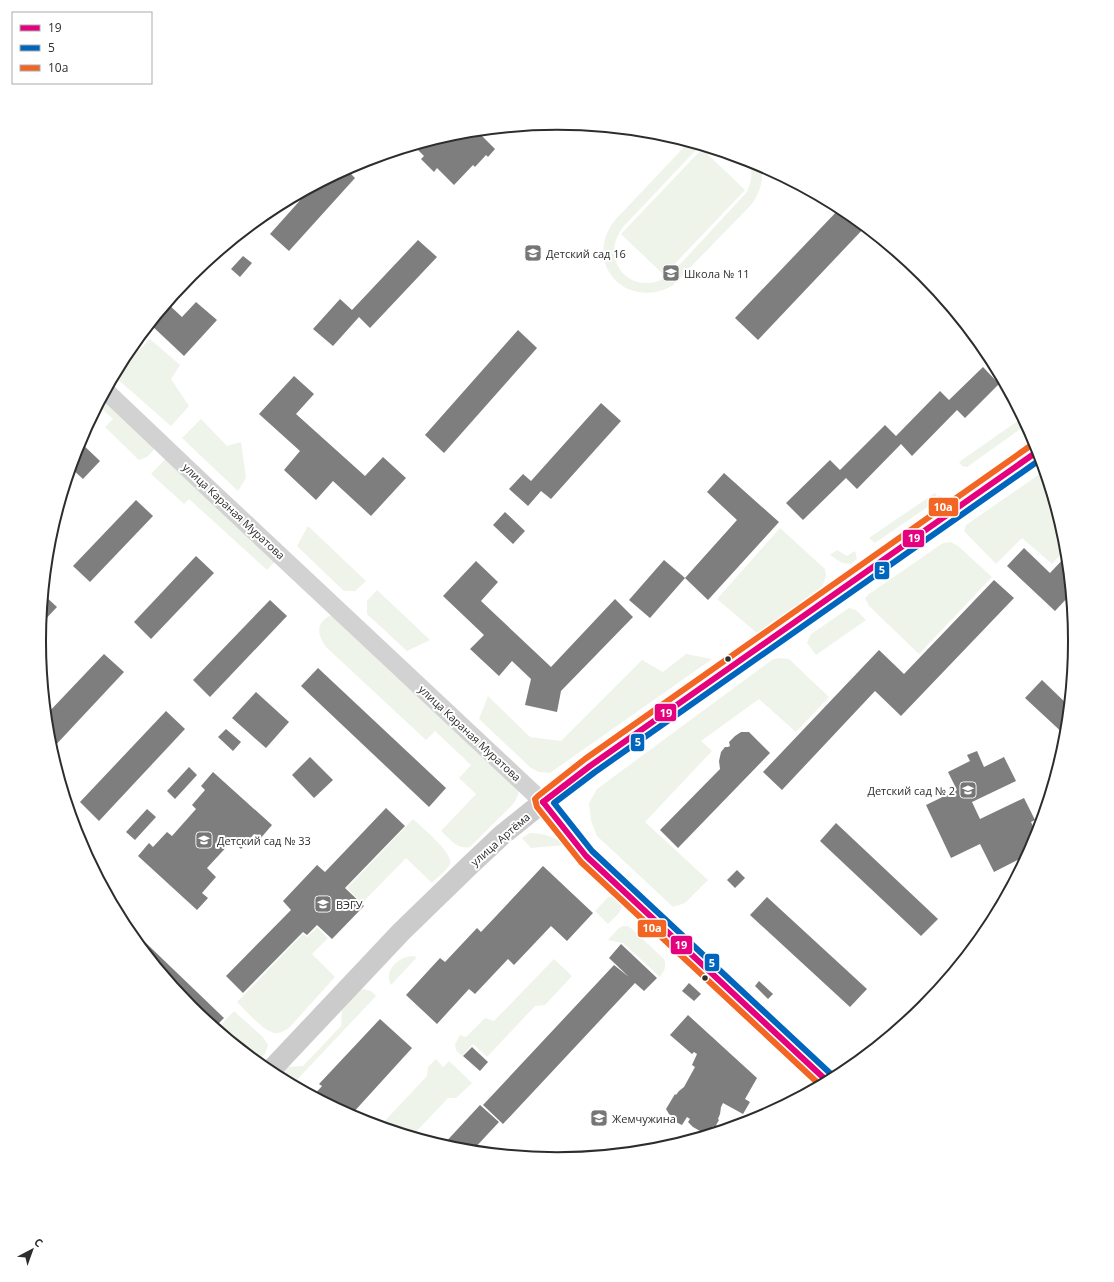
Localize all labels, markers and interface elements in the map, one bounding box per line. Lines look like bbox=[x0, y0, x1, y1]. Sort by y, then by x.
legend bbox=[12, 12, 152, 84]
text: 19 bbox=[48, 19, 62, 36]
text: 5 bbox=[48, 39, 55, 56]
text: 10а bbox=[48, 59, 68, 76]
school or university icon: Детский сад 16 bbox=[523, 243, 543, 263]
place label: Детский сад 16 bbox=[546, 246, 626, 261]
school or university icon: Школа № 11 bbox=[661, 263, 681, 283]
place label: Школа № 11 bbox=[684, 266, 750, 281]
street label: улица Караная Муратова bbox=[180, 460, 288, 562]
line badge: 10а bbox=[928, 497, 959, 517]
text: 10а bbox=[933, 499, 953, 514]
line badge: 19 bbox=[902, 529, 925, 548]
text: 19 bbox=[908, 530, 920, 545]
line badge: 5 bbox=[874, 561, 890, 580]
text: 5 bbox=[879, 562, 885, 577]
unlabelled marker bbox=[723, 654, 733, 664]
street label: улица Караная Муратова bbox=[416, 682, 524, 784]
line badge: 19 bbox=[654, 703, 677, 722]
text: 19 bbox=[660, 705, 672, 720]
line badge: 5 bbox=[630, 733, 645, 752]
text: 5 bbox=[635, 734, 641, 749]
school or university icon: Детский сад № 2 bbox=[958, 780, 978, 800]
place label: Детский сад № 2 bbox=[867, 783, 955, 798]
street label: улица Артёма bbox=[467, 809, 533, 869]
school or university icon: Детский сад № 33 bbox=[194, 830, 214, 850]
place label: Детский сад № 33 bbox=[217, 833, 311, 848]
school or university icon: ВЭГУ bbox=[313, 894, 333, 914]
place label: ВЭГУ bbox=[336, 897, 363, 912]
line badge: 10а bbox=[637, 919, 667, 938]
text: 10а bbox=[642, 920, 662, 935]
line badge: 19 bbox=[670, 935, 693, 955]
text: 19 bbox=[675, 937, 687, 952]
line badge: 5 bbox=[704, 953, 720, 972]
text: 5 bbox=[709, 955, 715, 970]
unlabelled marker bbox=[700, 973, 710, 983]
school or university icon: Жемчужина bbox=[589, 1108, 609, 1128]
place label: Жемчужина bbox=[612, 1111, 676, 1126]
north arrow bbox=[12, 1230, 52, 1270]
text: С bbox=[31, 1234, 46, 1250]

